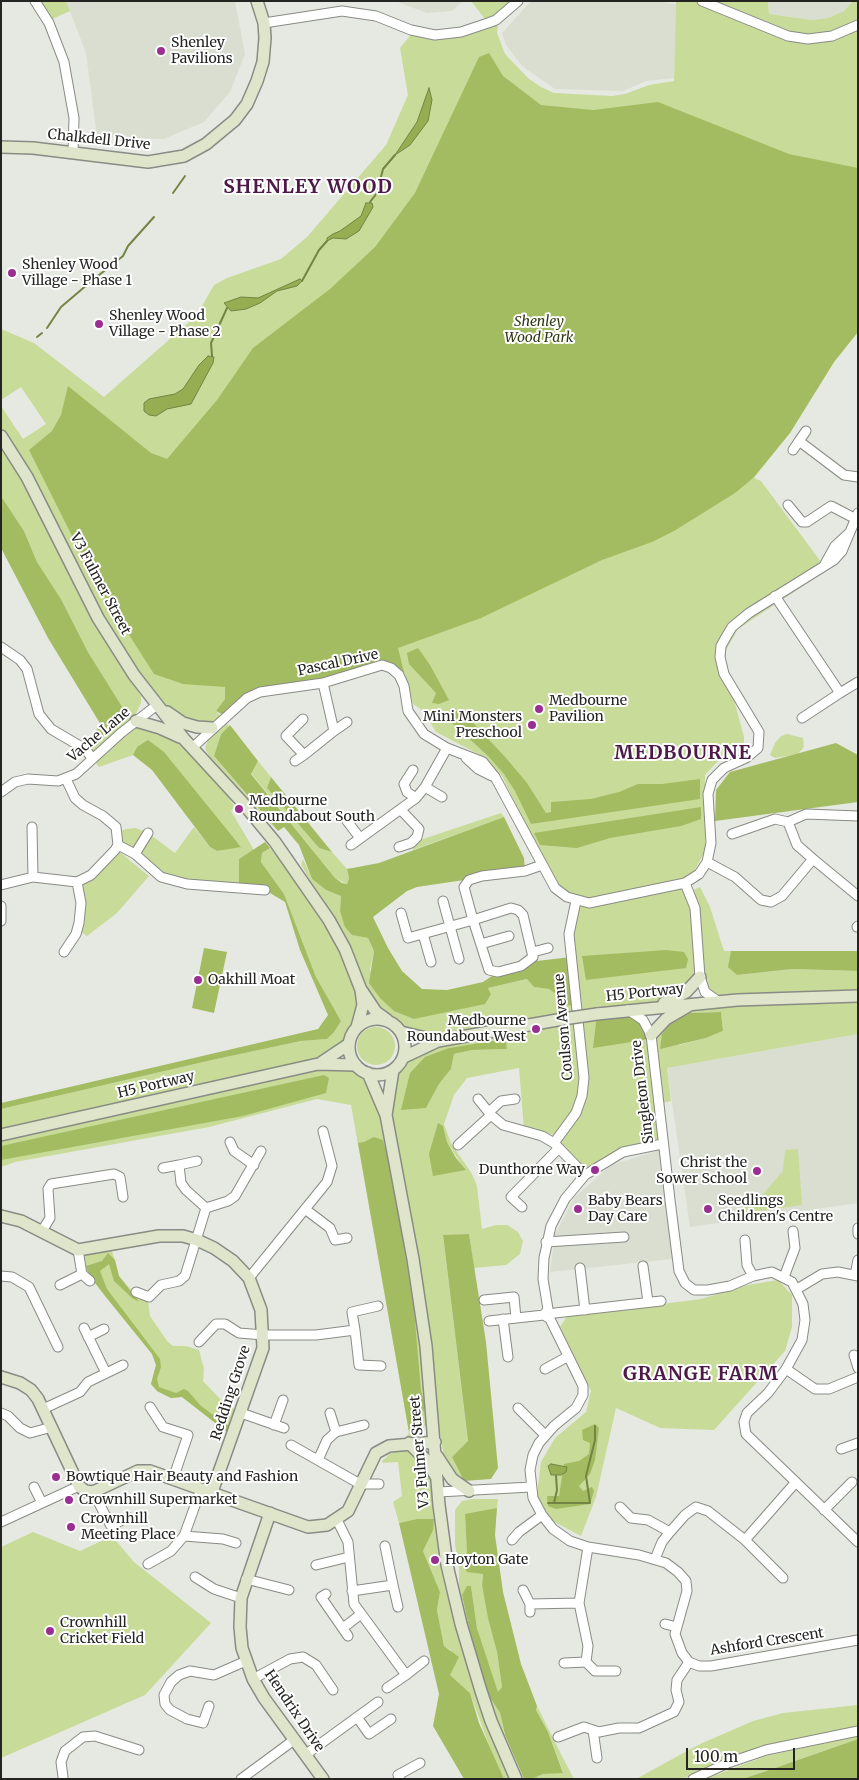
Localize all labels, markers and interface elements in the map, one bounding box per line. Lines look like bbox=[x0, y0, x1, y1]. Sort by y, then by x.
place label: Shenley Pavilions bbox=[171, 35, 233, 68]
marker: Shenley Pavilions bbox=[155, 45, 167, 57]
street label: Chalkdell Drive bbox=[47, 126, 151, 154]
district label: SHENLEY WOOD bbox=[222, 177, 394, 199]
place label: Shenley Wood Village - Phase 1 bbox=[22, 257, 132, 290]
marker: Shenley Wood Village - Phase 1 bbox=[6, 267, 18, 279]
place label: Shenley Wood Village - Phase 2 bbox=[109, 308, 221, 341]
park label: Shenley Wood Park bbox=[505, 314, 573, 347]
marker: Shenley Wood Village - Phase 2 bbox=[93, 318, 105, 330]
street label: V3 Fulmer Street bbox=[66, 530, 134, 638]
street label: Pascal Drive bbox=[296, 646, 380, 680]
place label: Medbourne Pavilion bbox=[549, 693, 627, 726]
marker: Medbourne Pavilion bbox=[533, 703, 545, 715]
street label: Vache Lane bbox=[64, 704, 134, 766]
place label: Mini Monsters Preschool bbox=[423, 709, 522, 742]
marker: Mini Monsters Preschool bbox=[526, 719, 538, 731]
district label: MEDBOURNE bbox=[613, 743, 753, 765]
place label: Medbourne Roundabout South bbox=[249, 793, 375, 826]
marker: Medbourne Roundabout South bbox=[233, 803, 245, 815]
place label: Oakhill Moat bbox=[208, 972, 295, 988]
street label: Coulson Avenue bbox=[551, 973, 577, 1081]
marker: Oakhill Moat bbox=[192, 974, 204, 986]
street label: H5 Portway bbox=[605, 981, 685, 1005]
place label: Medbourne Roundabout West bbox=[407, 1013, 526, 1046]
marker: Medbourne Roundabout West bbox=[530, 1023, 542, 1035]
street label: Singleton Drive bbox=[628, 1039, 658, 1145]
street label: H5 Portway bbox=[116, 1068, 196, 1102]
place label: Christ the Sower School bbox=[656, 1155, 747, 1188]
place label: Dunthorne Way bbox=[479, 1162, 585, 1178]
marker: Dunthorne Way bbox=[589, 1164, 601, 1176]
marker: Christ the Sower School bbox=[751, 1165, 763, 1177]
place label: Baby Bears Day Care bbox=[588, 1193, 663, 1226]
place label: Seedlings Children's Centre bbox=[718, 1193, 833, 1226]
marker: Baby Bears Day Care bbox=[572, 1203, 584, 1215]
marker: Seedlings Children's Centre bbox=[702, 1203, 714, 1215]
street label: Redding Grove bbox=[208, 1343, 254, 1443]
district label: GRANGE FARM bbox=[622, 1364, 780, 1386]
street label: V3 Fulmer Street bbox=[407, 1395, 433, 1509]
place label: Bowtique Hair Beauty and Fashion bbox=[66, 1469, 298, 1485]
marker: Bowtique Hair Beauty and Fashion bbox=[50, 1471, 62, 1483]
place label: Crownhill Supermarket bbox=[79, 1492, 237, 1508]
marker: Crownhill Supermarket bbox=[63, 1494, 75, 1506]
place label: Crownhill Meeting Place bbox=[81, 1511, 176, 1544]
marker: Crownhill Meeting Place bbox=[65, 1521, 77, 1533]
place label: Hoyton Gate bbox=[445, 1552, 528, 1568]
marker: Hoyton Gate bbox=[429, 1554, 441, 1566]
place label: Crownhill Cricket Field bbox=[60, 1615, 144, 1648]
marker: Crownhill Cricket Field bbox=[44, 1625, 56, 1637]
street label: Ashford Crescent bbox=[709, 1625, 825, 1659]
street label: Hendrix Drive bbox=[261, 1667, 327, 1755]
scale bar bbox=[689, 1738, 798, 1770]
text: 100 m bbox=[694, 1747, 738, 1766]

